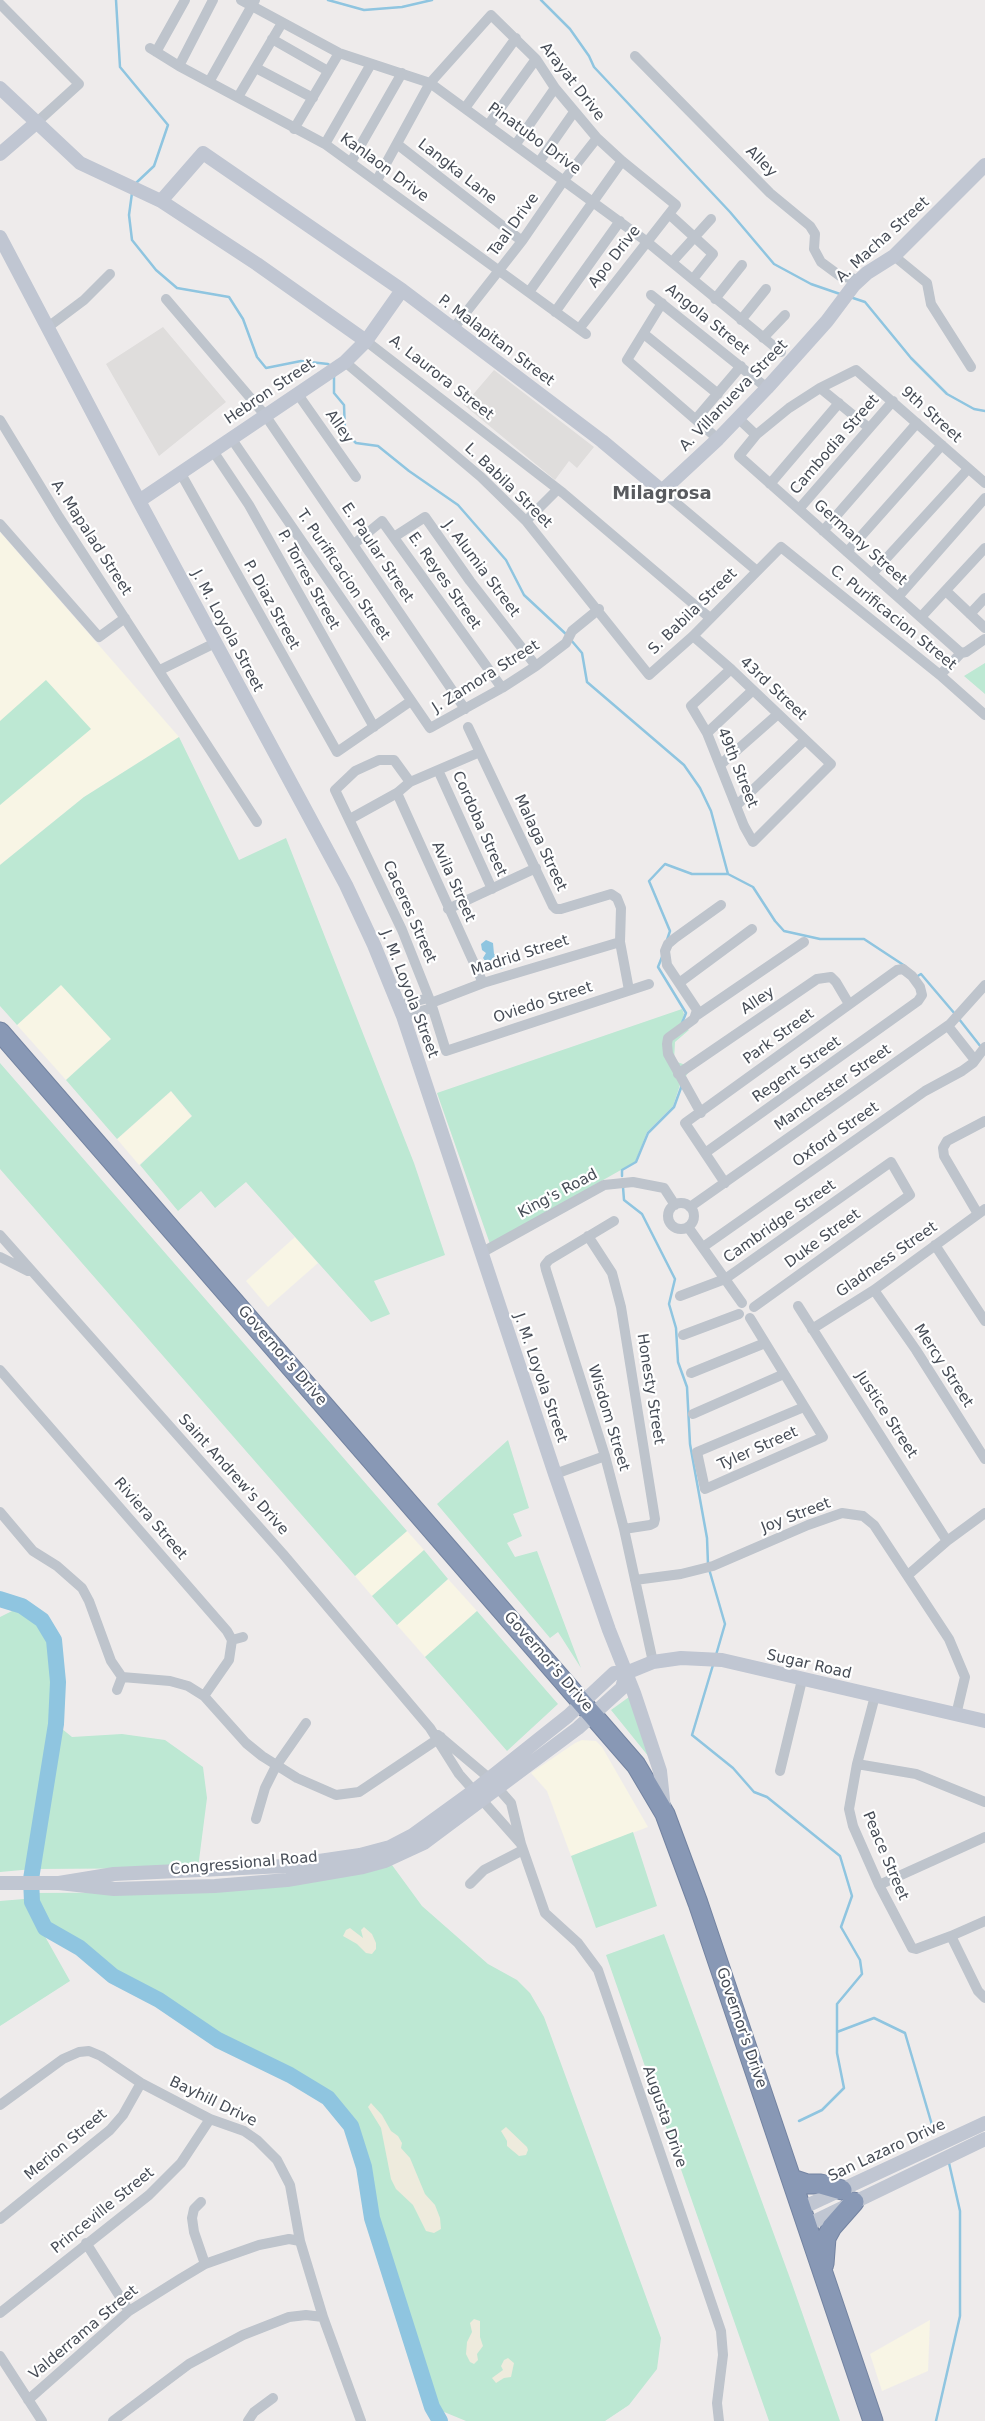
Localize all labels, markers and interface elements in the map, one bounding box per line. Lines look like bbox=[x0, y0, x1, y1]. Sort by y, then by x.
street label: Arayat Drive bbox=[536, 39, 608, 125]
street label: Pinatubo Drive bbox=[484, 99, 584, 179]
street label: Kanlaon Drive bbox=[336, 130, 432, 206]
street label: Langka Lane bbox=[414, 136, 500, 208]
street label: Alley bbox=[742, 143, 780, 181]
street label: Taal Drive bbox=[485, 190, 543, 260]
street label: A. Macha Street bbox=[833, 194, 933, 286]
street label: Apo Drive bbox=[585, 222, 645, 292]
street label: Angola Street bbox=[662, 281, 752, 359]
street label: P. Malapitan Street bbox=[435, 292, 557, 390]
street label: A. Laurora Street bbox=[385, 332, 497, 424]
street label: A. Villanueva Street bbox=[676, 337, 792, 455]
street label: Hebron Street bbox=[221, 355, 319, 429]
street label: 9th Street bbox=[897, 383, 965, 447]
street label: Cambodia Street bbox=[787, 391, 883, 499]
street label: Alley bbox=[321, 407, 357, 447]
street label: L. Babila Street bbox=[460, 440, 556, 532]
street label: A. Mapalad Street bbox=[47, 477, 135, 599]
district label: Milagrosa bbox=[612, 483, 712, 505]
street label: Germany Street bbox=[810, 496, 910, 590]
street label: E. Paular Street bbox=[337, 500, 417, 606]
street label: T. Purificacion Street bbox=[293, 506, 393, 644]
street label: J. Alumia Street bbox=[439, 517, 523, 621]
street label: P. Torres Street bbox=[273, 527, 343, 633]
street label: E. Reyes Street bbox=[404, 529, 484, 633]
street label: P. Diaz Street bbox=[239, 557, 303, 653]
street label: C. Purificacion Street bbox=[826, 562, 960, 674]
street label: S. Babila Street bbox=[645, 565, 741, 659]
street label: J. M. Loyola Street bbox=[187, 567, 267, 695]
street label: J. Zamora Street bbox=[429, 637, 543, 717]
street label: 43rd Street bbox=[736, 653, 810, 725]
street label: 49th Street bbox=[713, 725, 761, 811]
street label: Cordoba Street bbox=[448, 769, 510, 879]
street label: Malaga Street bbox=[510, 792, 570, 894]
street label: Avila Street bbox=[427, 839, 479, 925]
street label: Caceres Street bbox=[378, 858, 440, 966]
street label: J. M. Loyola Street bbox=[376, 928, 442, 1060]
street label: Madrid Street bbox=[469, 932, 571, 980]
street label: Oviedo Street bbox=[491, 979, 595, 1027]
street label: Alley bbox=[738, 983, 778, 1019]
street label: Park Street bbox=[740, 1005, 818, 1069]
street label: Regent Street bbox=[749, 1033, 845, 1107]
street label: Manchester Street bbox=[771, 1041, 895, 1135]
street label: Oxford Street bbox=[790, 1099, 882, 1171]
street label: King's Road bbox=[515, 1166, 601, 1222]
street label: Cambridge Street bbox=[720, 1177, 840, 1267]
street label: Duke Street bbox=[782, 1206, 864, 1272]
street label: Gladness Street bbox=[833, 1218, 941, 1302]
street label: Governor's Drive bbox=[234, 1302, 330, 1410]
street label: J. M. Loyola Street bbox=[509, 1311, 571, 1445]
street label: Mercy Street bbox=[909, 1321, 977, 1411]
street label: Honesty Street bbox=[632, 1332, 668, 1446]
street label: Wisdom Street bbox=[583, 1363, 633, 1473]
street label: Justice Street bbox=[851, 1368, 921, 1462]
street label: Saint Andrew's Drive bbox=[174, 1411, 292, 1539]
street label: Tyler Street bbox=[715, 1423, 801, 1475]
street label: Riviera Street bbox=[110, 1474, 190, 1564]
street label: Joy Street bbox=[759, 1495, 833, 1537]
street label: Governor's Drive bbox=[500, 1608, 596, 1716]
street label: Sugar Road bbox=[765, 1647, 853, 1683]
street label: Peace Street bbox=[858, 1809, 912, 1903]
street label: Congressional Road bbox=[170, 1849, 318, 1879]
street label: Governor's Drive bbox=[712, 1965, 770, 2091]
street label: Augusta Drive bbox=[638, 2064, 690, 2170]
street label: Bayhill Drive bbox=[166, 2073, 260, 2131]
street label: Merion Street bbox=[21, 2105, 111, 2185]
street label: San Lazaro Drive bbox=[825, 2116, 949, 2186]
street label: Princeville Street bbox=[48, 2164, 158, 2258]
street label: Valderrama Street bbox=[26, 2282, 142, 2384]

